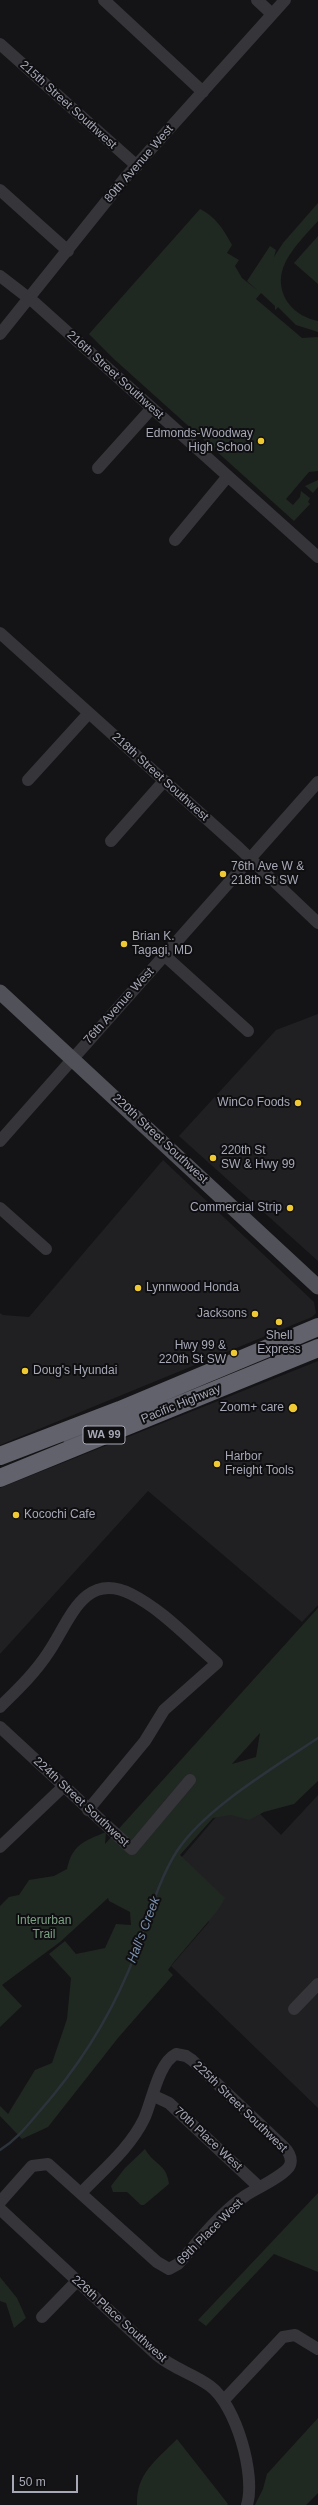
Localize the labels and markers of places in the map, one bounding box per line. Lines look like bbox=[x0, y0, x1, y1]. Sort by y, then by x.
place label: Edmonds-Woodway High School bbox=[146, 427, 253, 455]
marker: Edmonds-Woodway High School bbox=[256, 436, 266, 446]
place label: 76th Ave W & 218th St SW bbox=[231, 860, 304, 888]
marker: 76th Ave W & 218th St SW bbox=[218, 869, 228, 879]
place label: Brian K. Tagagi, MD bbox=[132, 930, 193, 958]
marker: Brian K. Tagagi, MD bbox=[119, 939, 129, 949]
place label: WinCo Foods bbox=[217, 1096, 290, 1110]
marker: WinCo Foods bbox=[293, 1098, 303, 1108]
place label: 220th St SW & Hwy 99 bbox=[221, 1144, 295, 1172]
marker: 220th St SW & Hwy 99 bbox=[208, 1153, 218, 1163]
place label: Commercial Strip bbox=[190, 1201, 282, 1215]
marker: Commercial Strip bbox=[285, 1203, 295, 1213]
place label: Lynnwood Honda bbox=[146, 1281, 239, 1295]
marker: Lynnwood Honda bbox=[133, 1283, 143, 1293]
place label: Jacksons bbox=[197, 1307, 247, 1321]
marker: Jacksons bbox=[250, 1309, 260, 1319]
marker: Shell Express bbox=[274, 1317, 284, 1327]
place label: Shell Express bbox=[257, 1329, 301, 1357]
place label: Hwy 99 & 220th St SW bbox=[159, 1339, 226, 1367]
marker: Hwy 99 & 220th St SW bbox=[229, 1348, 239, 1358]
place label: Doug's Hyundai bbox=[33, 1364, 117, 1378]
marker: Doug's Hyundai bbox=[20, 1366, 30, 1376]
place label: Zoom+ care bbox=[220, 1401, 284, 1415]
marker: Zoom+ care bbox=[287, 1402, 299, 1414]
place label: Harbor Freight Tools bbox=[225, 1450, 294, 1478]
marker: Harbor Freight Tools bbox=[212, 1459, 222, 1469]
place label: Kocochi Cafe bbox=[24, 1508, 95, 1522]
marker: Kocochi Cafe bbox=[11, 1510, 21, 1520]

